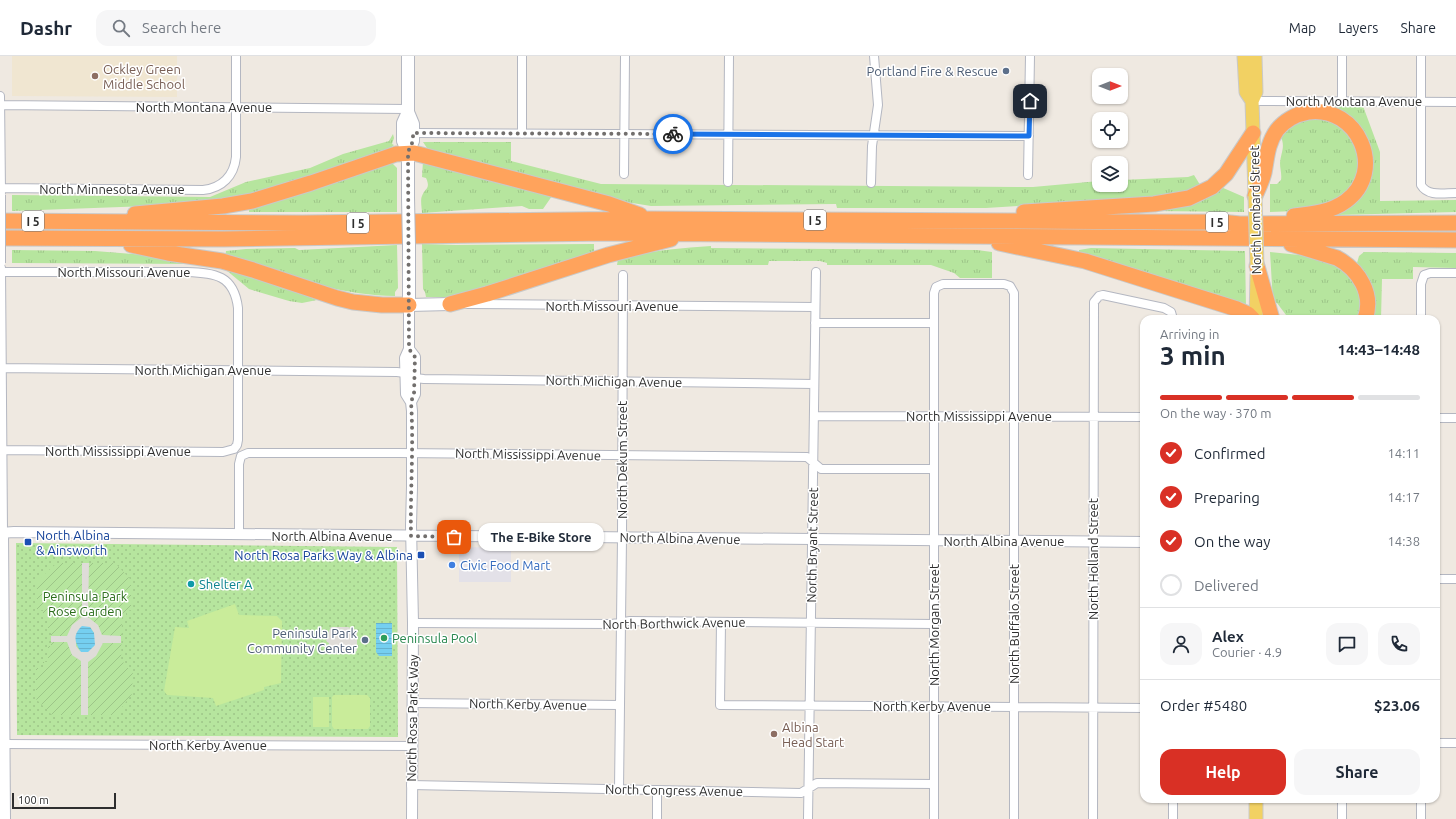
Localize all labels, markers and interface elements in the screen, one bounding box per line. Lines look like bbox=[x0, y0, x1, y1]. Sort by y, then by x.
search box bbox=[96, 10, 376, 46]
text: Dashr bbox=[20, 17, 72, 39]
icon: search bbox=[110, 17, 132, 39]
text: Search here bbox=[142, 19, 221, 36]
text: Map bbox=[1289, 20, 1316, 36]
text: Layers bbox=[1338, 20, 1378, 36]
text: Share bbox=[1400, 20, 1436, 36]
place label: Ockley Green Middle School bbox=[103, 62, 186, 91]
place label: Portland Fire & Rescue bbox=[867, 64, 998, 78]
marker: Portland Fire & Rescue bbox=[1001, 66, 1011, 76]
north arrow bbox=[1092, 68, 1128, 104]
map controls bbox=[1092, 68, 1128, 192]
marker: Ockley Green Middle School bbox=[90, 71, 100, 81]
pin bbox=[1013, 84, 1047, 118]
icon: home bbox=[1019, 90, 1041, 112]
street label: North Montana Avenue bbox=[1286, 94, 1422, 108]
street label: North Montana Avenue bbox=[136, 100, 272, 114]
button: locate bbox=[1092, 112, 1128, 148]
courier bbox=[653, 114, 693, 154]
icon: bike bbox=[662, 123, 684, 145]
street label: North Lombard Street bbox=[1247, 145, 1263, 275]
button: layers bbox=[1092, 156, 1128, 192]
street label: North Minnesota Avenue bbox=[39, 182, 185, 196]
road number: I 5 bbox=[804, 210, 826, 230]
road number: I 5 bbox=[22, 211, 44, 231]
road number: I 5 bbox=[1206, 212, 1228, 232]
road number: I 5 bbox=[347, 213, 369, 233]
street label: North Missouri Avenue bbox=[58, 265, 190, 279]
street label: North Missouri Avenue bbox=[546, 299, 678, 313]
text: Arriving in bbox=[1160, 327, 1219, 341]
text: 3 min bbox=[1160, 341, 1226, 370]
text: 14:43–14:48 bbox=[1337, 341, 1420, 358]
street label: North Michigan Avenue bbox=[135, 363, 271, 377]
street label: North Michigan Avenue bbox=[546, 373, 682, 389]
street label: North Dekum Street bbox=[615, 401, 629, 519]
text: On the way · 370 m bbox=[1160, 406, 1272, 420]
street label: North Mississippi Avenue bbox=[906, 409, 1052, 423]
icon: check bbox=[1160, 442, 1182, 464]
street label: North Mississippi Avenue bbox=[45, 444, 191, 458]
text: Confirmed bbox=[1194, 445, 1266, 462]
street label: North Mississippi Avenue bbox=[455, 446, 601, 462]
text: 14:11 bbox=[1387, 446, 1420, 460]
icon: check bbox=[1160, 486, 1182, 508]
street label: North Bryant Street bbox=[804, 487, 820, 603]
text: Preparing bbox=[1194, 489, 1260, 506]
text: 14:17 bbox=[1387, 490, 1420, 504]
street label: North Holland Street bbox=[1086, 498, 1100, 620]
pin bbox=[437, 520, 471, 554]
callout: The E-Bike Store bbox=[478, 523, 604, 551]
icon: bag bbox=[443, 526, 465, 548]
place label: North Albina & Ainsworth bbox=[36, 528, 110, 557]
street label: North Albina Avenue bbox=[272, 529, 392, 543]
text: The E-Bike Store bbox=[491, 530, 592, 544]
street label: North Albina Avenue bbox=[619, 530, 741, 546]
icon: check bbox=[1160, 530, 1182, 552]
text: On the way bbox=[1194, 533, 1270, 550]
street label: North Albina Avenue bbox=[944, 534, 1064, 548]
text: 14:38 bbox=[1387, 534, 1420, 548]
marker: North Albina & Ainsworth bbox=[23, 537, 33, 547]
place label: North Rosa Parks Way & Albina bbox=[234, 548, 413, 562]
marker: North Rosa Parks Way & Albina bbox=[416, 550, 426, 560]
place label: Civic Food Mart bbox=[460, 558, 550, 572]
marker: Civic Food Mart bbox=[447, 560, 457, 570]
street label: North Morgan Street bbox=[927, 564, 941, 686]
street label: North Buffalo Street bbox=[1007, 564, 1021, 684]
place label: Shelter A bbox=[199, 577, 253, 591]
text: Delivered bbox=[1194, 577, 1259, 594]
marker: Shelter A bbox=[186, 579, 196, 589]
park label: Peninsula Park Rose Garden bbox=[43, 589, 128, 618]
street label: North Borthwick Avenue bbox=[602, 615, 746, 631]
button: person bbox=[1160, 623, 1202, 665]
button: chat bbox=[1326, 623, 1368, 665]
button: phone bbox=[1378, 623, 1420, 665]
place label: Peninsula Park Community Center bbox=[247, 626, 357, 655]
text: Alex bbox=[1212, 628, 1244, 645]
place label: Peninsula Pool bbox=[392, 631, 478, 645]
marker: Peninsula Pool bbox=[379, 633, 389, 643]
marker: Peninsula Park Community Center bbox=[360, 635, 370, 645]
text: Courier · 4.9 bbox=[1212, 645, 1282, 659]
street label: North Rosa Parks Way bbox=[404, 654, 420, 782]
street label: North Kerby Avenue bbox=[469, 696, 587, 712]
text: Order #5480 bbox=[1160, 697, 1247, 714]
text: $23.06 bbox=[1374, 697, 1420, 714]
street label: North Kerby Avenue bbox=[873, 699, 991, 713]
place label: Albina Head Start bbox=[782, 720, 844, 749]
marker: Albina Head Start bbox=[769, 729, 779, 739]
street label: North Kerby Avenue bbox=[149, 738, 267, 752]
button: Help bbox=[1160, 749, 1286, 795]
button: Share bbox=[1294, 749, 1420, 795]
street label: North Congress Avenue bbox=[605, 782, 743, 798]
scale bar bbox=[12, 791, 116, 810]
text: 100 m bbox=[18, 794, 49, 806]

